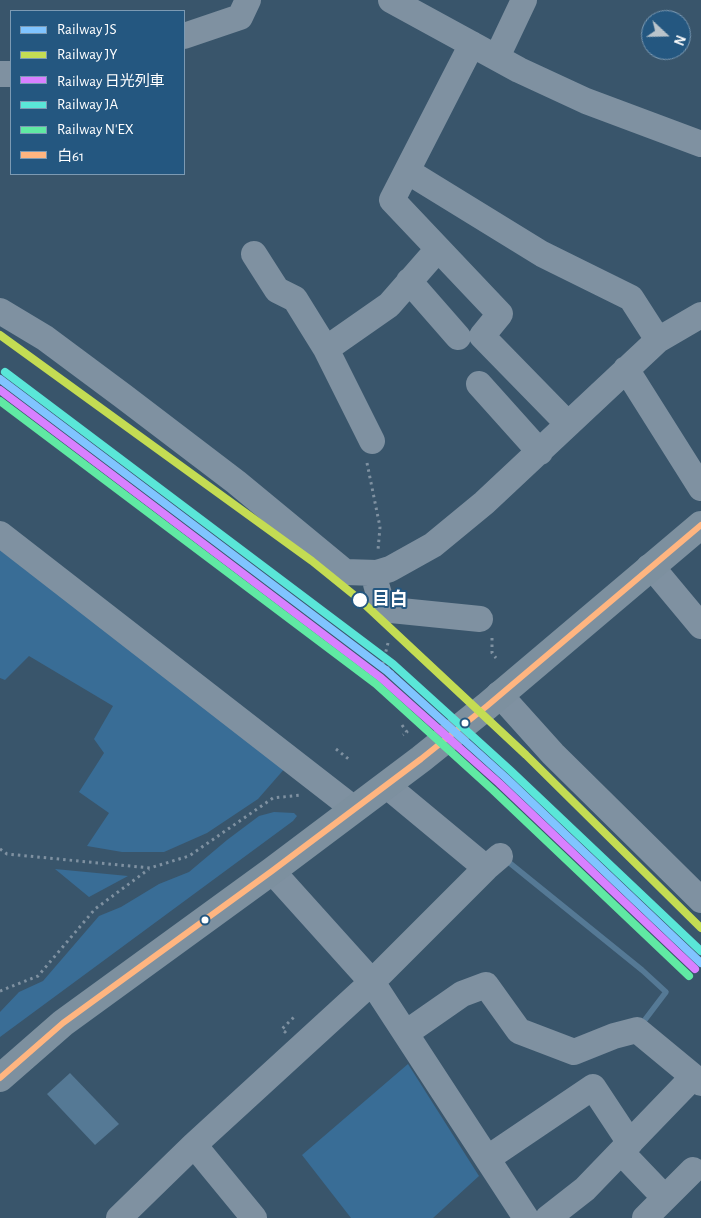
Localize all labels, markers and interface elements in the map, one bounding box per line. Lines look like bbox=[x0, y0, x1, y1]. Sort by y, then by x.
legend bbox=[10, 10, 185, 175]
north arrow bbox=[641, 10, 691, 60]
text: Railway JS bbox=[57, 22, 117, 37]
text: N bbox=[671, 33, 687, 47]
text: Railway JY bbox=[57, 47, 117, 62]
text: Railway 日光列車 bbox=[57, 74, 165, 89]
text: Railway JA bbox=[57, 97, 118, 112]
text: Railway N'EX bbox=[57, 122, 134, 137]
text: 白61 bbox=[57, 149, 84, 164]
place label: 目白 bbox=[372, 589, 408, 611]
marker: 目白 bbox=[351, 591, 369, 609]
unlabelled marker bbox=[460, 718, 470, 728]
unlabelled marker bbox=[200, 915, 210, 925]

